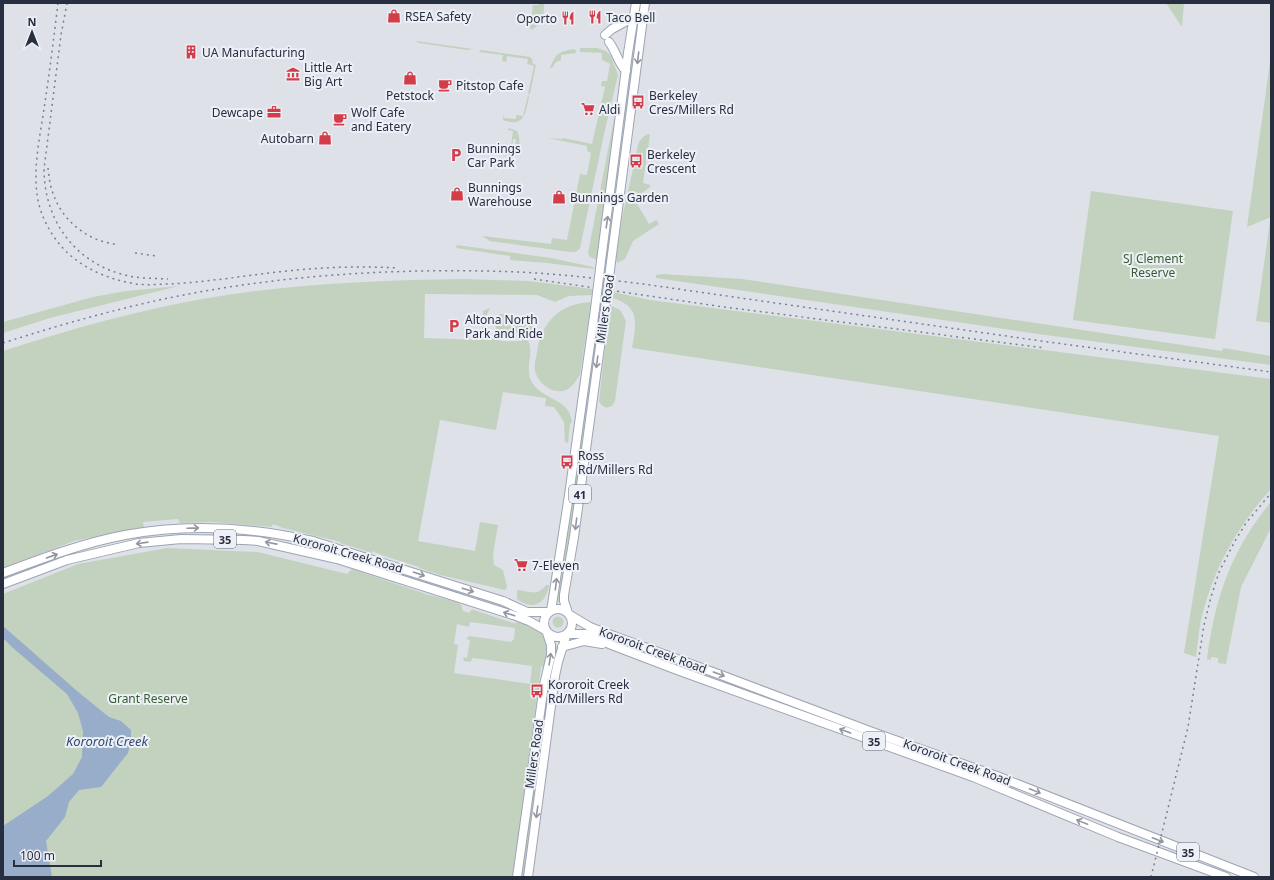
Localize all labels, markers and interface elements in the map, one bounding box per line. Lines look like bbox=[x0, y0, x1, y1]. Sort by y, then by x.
shop icon: RSEA Safety bbox=[386, 8, 402, 24]
place label: RSEA Safety bbox=[405, 8, 472, 25]
restaurant icon: Taco Bell bbox=[587, 9, 603, 25]
place label: Taco Bell bbox=[606, 9, 655, 26]
place label: Oporto bbox=[516, 10, 557, 27]
restaurant icon: Oporto bbox=[560, 10, 576, 26]
north arrow bbox=[12, 12, 52, 52]
text: N bbox=[28, 14, 36, 29]
building icon: UA Manufacturing bbox=[183, 44, 199, 60]
place label: UA Manufacturing bbox=[202, 44, 305, 61]
one-way arrow bbox=[634, 51, 641, 64]
place label: Little Art Big Art bbox=[304, 59, 353, 90]
museum icon: Little Art Big Art bbox=[285, 66, 301, 82]
shop icon: Petstock bbox=[402, 70, 418, 86]
cafe icon: Pitstop Cafe bbox=[437, 77, 453, 93]
place label: Pitstop Cafe bbox=[456, 77, 524, 94]
place label: Petstock bbox=[386, 87, 435, 104]
place label: Berkeley Cres/Millers Rd bbox=[649, 87, 734, 118]
bus stop icon: Berkeley Cres/Millers Rd bbox=[630, 94, 646, 110]
supermarket icon: Aldi bbox=[580, 101, 596, 117]
place label: Aldi bbox=[599, 101, 620, 118]
place label: Dewcape bbox=[212, 104, 263, 121]
office icon: Dewcape bbox=[266, 104, 282, 120]
place label: Wolf Cafe and Eatery bbox=[351, 104, 412, 135]
cafe icon: Wolf Cafe and Eatery bbox=[332, 111, 348, 127]
place label: Autobarn bbox=[261, 130, 314, 147]
shop icon: Autobarn bbox=[317, 130, 333, 146]
place label: Bunnings Car Park bbox=[467, 140, 521, 171]
place label: Berkeley Crescent bbox=[647, 146, 697, 177]
parking icon: Bunnings Car Park bbox=[448, 147, 464, 163]
bus stop icon: Berkeley Crescent bbox=[628, 153, 644, 169]
place label: Bunnings Warehouse bbox=[468, 179, 532, 210]
shop icon: Bunnings Warehouse bbox=[449, 186, 465, 202]
shop icon: Bunnings Garden bbox=[551, 189, 567, 205]
place label: Bunnings Garden bbox=[570, 189, 669, 206]
one-way arrow bbox=[603, 216, 611, 229]
park label: SJ Clement Reserve bbox=[1123, 250, 1184, 281]
street label: Millers Road bbox=[592, 273, 618, 345]
place label: Altona North Park and Ride bbox=[465, 311, 543, 342]
parking icon: Altona North Park and Ride bbox=[446, 318, 462, 334]
one-way arrow bbox=[593, 356, 601, 369]
place label: Ross Rd/Millers Rd bbox=[578, 447, 653, 478]
bus stop icon: Ross Rd/Millers Rd bbox=[559, 454, 575, 470]
road number: 41 bbox=[569, 485, 591, 503]
one-way arrow bbox=[572, 517, 580, 530]
one-way arrow bbox=[186, 524, 199, 532]
street label: Kororoit Creek Road bbox=[291, 529, 405, 577]
road number: 35 bbox=[214, 530, 236, 548]
one-way arrow bbox=[136, 539, 149, 547]
one-way arrow bbox=[265, 539, 278, 547]
one-way arrow bbox=[46, 551, 58, 559]
supermarket icon: 7-Eleven bbox=[513, 557, 529, 573]
place label: 7-Eleven bbox=[532, 557, 579, 574]
one-way arrow bbox=[412, 571, 424, 579]
one-way arrow bbox=[552, 578, 560, 591]
one-way arrow bbox=[461, 587, 474, 594]
one-way arrow bbox=[503, 610, 516, 617]
street label: Kororoit Creek Road bbox=[597, 623, 709, 677]
one-way arrow bbox=[546, 653, 554, 666]
one-way arrow bbox=[713, 671, 726, 678]
place label: Kororoit Creek Rd/Millers Rd bbox=[548, 676, 630, 707]
bus stop icon: Kororoit Creek Rd/Millers Rd bbox=[529, 683, 545, 699]
park label: Grant Reserve bbox=[108, 690, 188, 707]
street label: Millers Road bbox=[521, 718, 547, 790]
one-way arrow bbox=[839, 726, 851, 734]
water label: Kororoit Creek bbox=[66, 732, 149, 750]
road number: 35 bbox=[863, 732, 885, 750]
street label: Kororoit Creek Road bbox=[901, 735, 1013, 789]
one-way arrow bbox=[1028, 788, 1040, 795]
one-way arrow bbox=[533, 805, 541, 818]
one-way arrow bbox=[1076, 817, 1088, 825]
one-way arrow bbox=[1152, 837, 1164, 844]
scale bar bbox=[14, 842, 101, 868]
road number: 35 bbox=[1177, 843, 1199, 861]
text: 100 m bbox=[20, 847, 55, 864]

